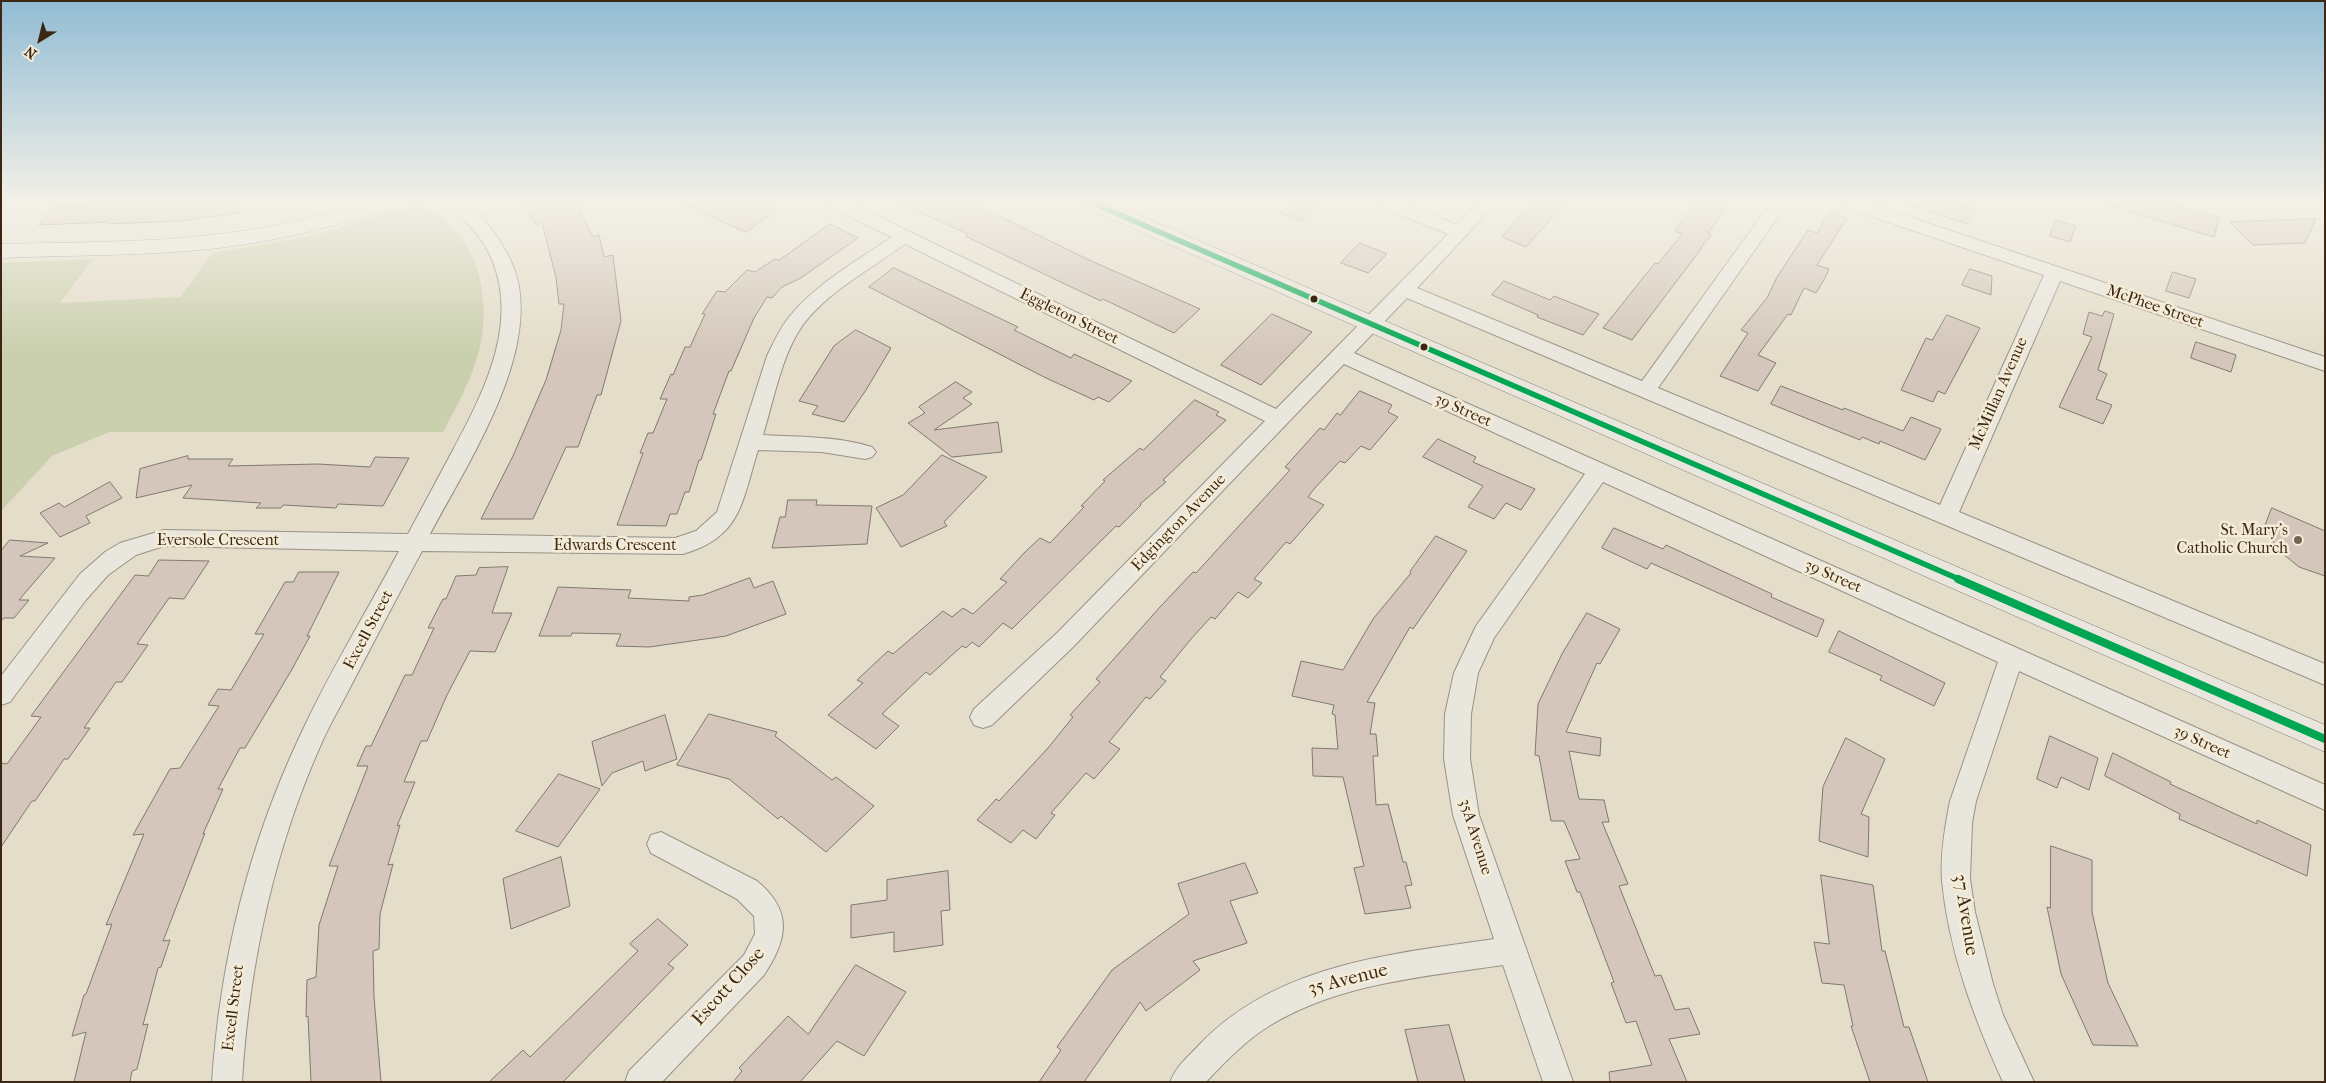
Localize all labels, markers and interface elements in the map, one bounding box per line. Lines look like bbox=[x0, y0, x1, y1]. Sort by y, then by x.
north arrow bbox=[15, 15, 65, 65]
text: N bbox=[22, 43, 40, 63]
street label: McPhee Street bbox=[2104, 281, 2206, 333]
street label: Eggleton Street bbox=[1016, 285, 1122, 349]
unlabelled marker bbox=[1309, 294, 1319, 304]
street label: McMillan Avenue bbox=[1966, 335, 2032, 453]
unlabelled marker bbox=[1419, 342, 1429, 352]
street label: 39 Street bbox=[1431, 390, 1495, 432]
street label: Edgington Avenue bbox=[1128, 470, 1230, 576]
place label: St. Mary's Catholic Church bbox=[2176, 521, 2288, 559]
street label: Eversole Crescent bbox=[157, 531, 279, 551]
marker: St. Mary's Catholic Church bbox=[2292, 534, 2304, 546]
street label: Edwards Crescent bbox=[553, 536, 677, 556]
street label: 39 Street bbox=[1801, 556, 1865, 598]
street label: Excell Street bbox=[340, 587, 398, 673]
street label: 39 Street bbox=[2170, 722, 2234, 764]
street label: 35A Avenue bbox=[1454, 796, 1496, 878]
street label: 37 Avenue bbox=[1947, 873, 1983, 957]
street label: Escott Close bbox=[688, 943, 770, 1031]
street label: 35 Avenue bbox=[1306, 959, 1390, 1001]
street label: Excell Street bbox=[219, 964, 249, 1052]

